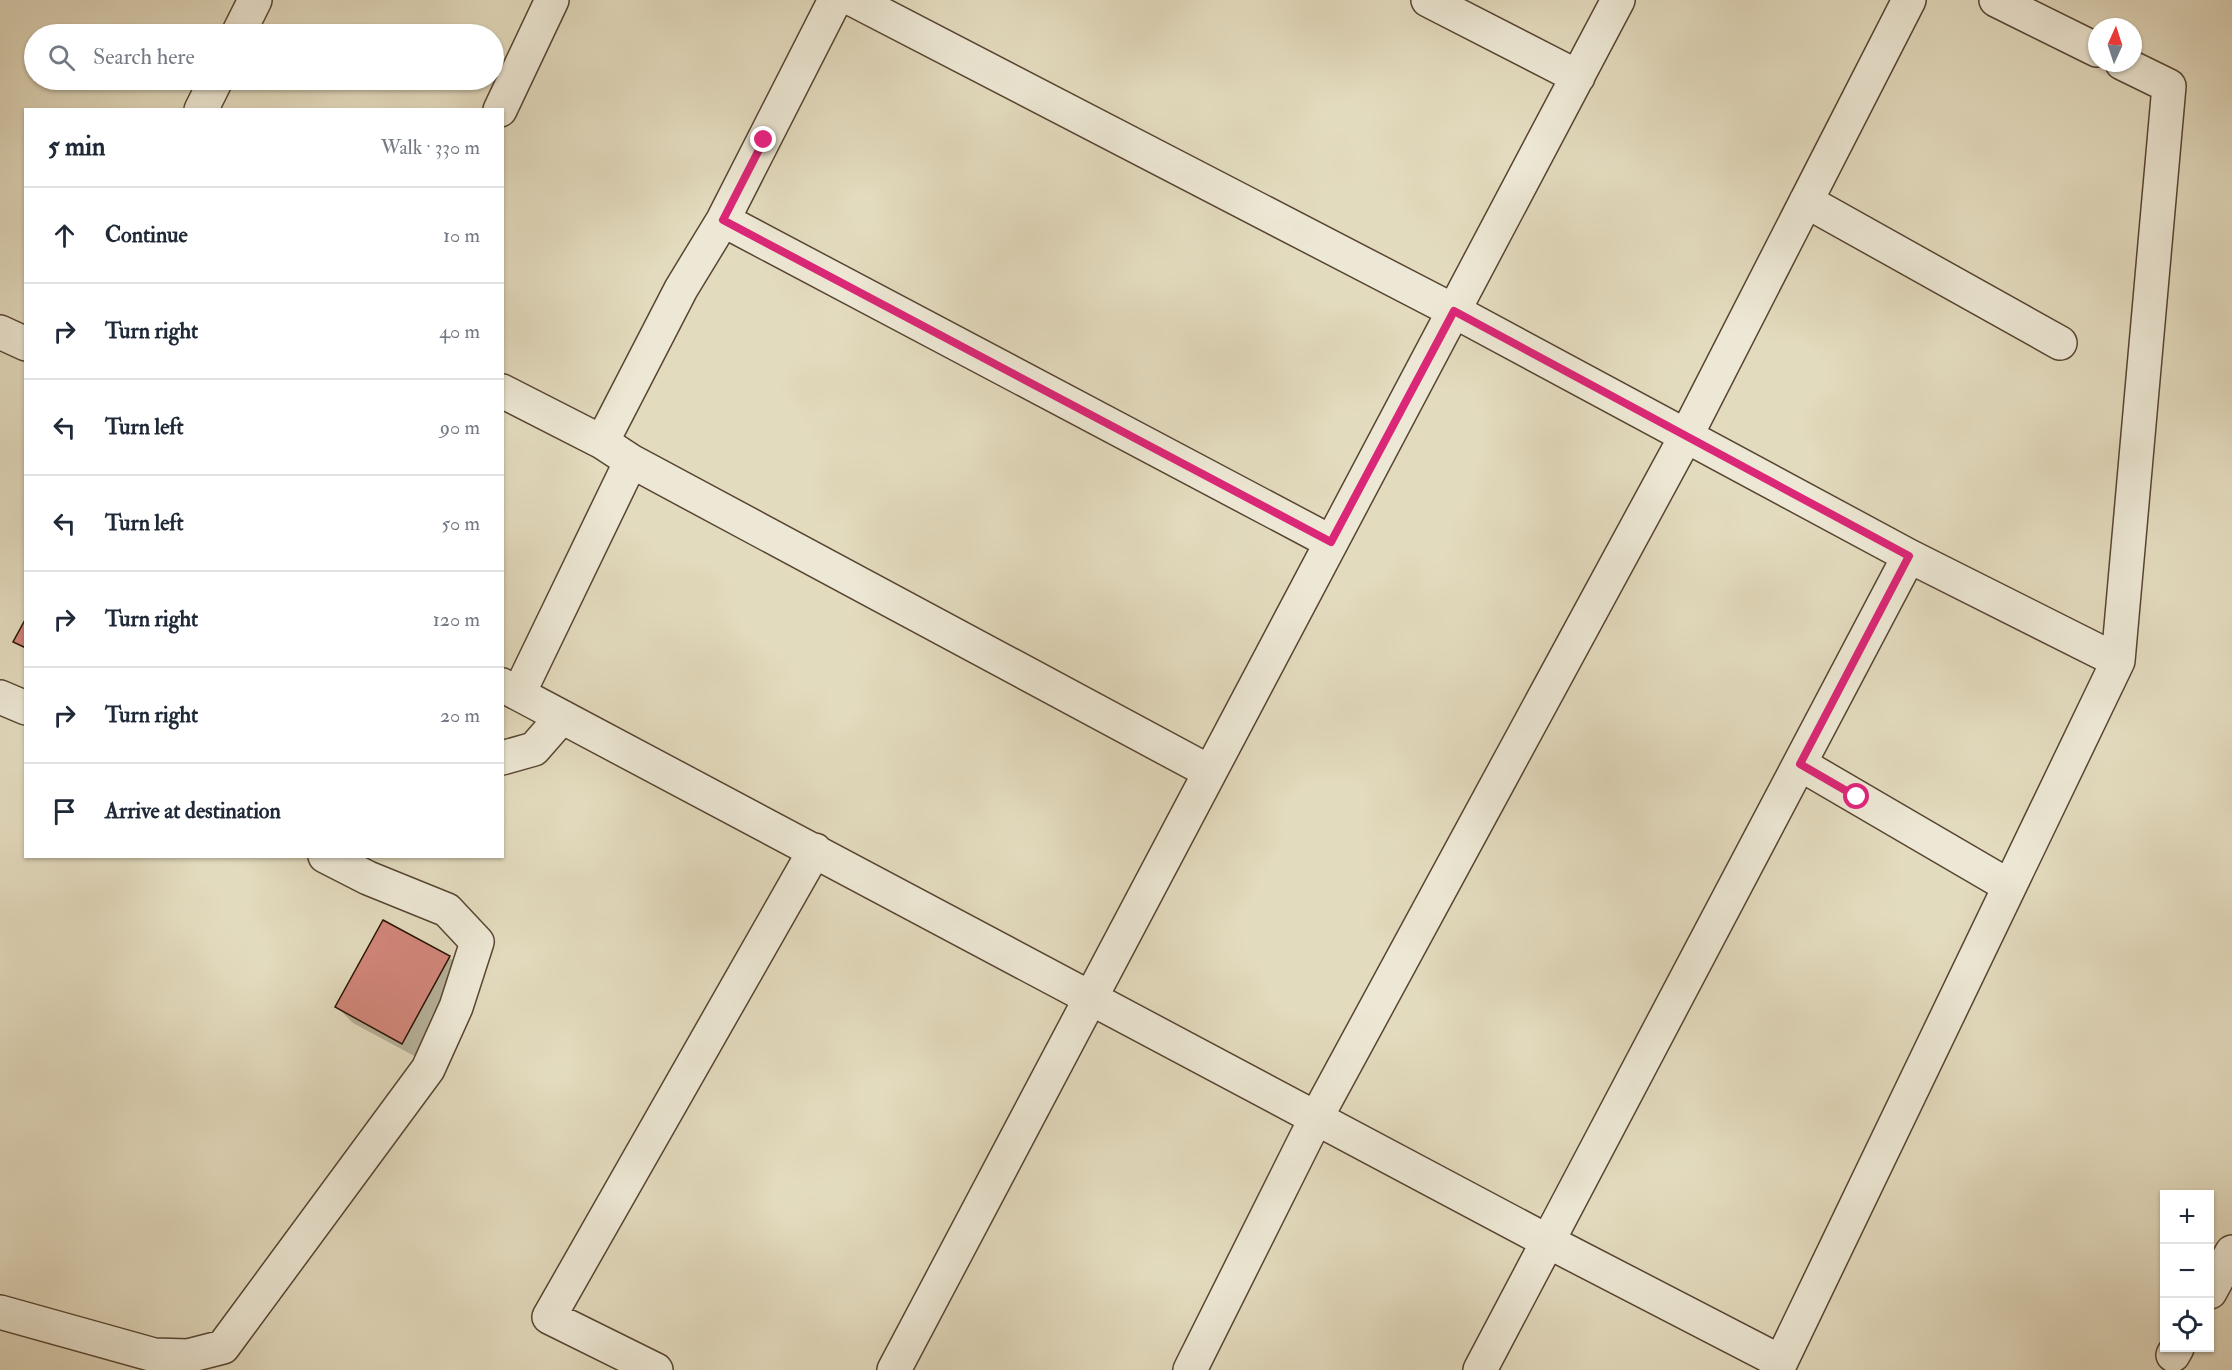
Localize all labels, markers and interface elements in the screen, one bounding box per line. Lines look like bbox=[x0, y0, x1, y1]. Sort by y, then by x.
north arrow bbox=[2088, 18, 2142, 72]
search box bbox=[24, 24, 504, 90]
icon: search bbox=[45, 41, 78, 74]
text: Search here bbox=[93, 43, 195, 71]
route end bbox=[750, 126, 776, 152]
text: 5 min bbox=[48, 131, 105, 163]
text: Walk · 330 m bbox=[381, 135, 480, 160]
icon: ahead bbox=[48, 219, 81, 252]
text: Continue bbox=[105, 221, 188, 249]
text: 10 m bbox=[443, 223, 480, 248]
icon: right bbox=[48, 315, 81, 348]
text: Turn right bbox=[105, 317, 198, 345]
text: 40 m bbox=[439, 319, 480, 344]
icon: left bbox=[48, 411, 81, 444]
text: Turn left bbox=[105, 413, 184, 441]
text: 90 m bbox=[440, 415, 480, 440]
icon: left bbox=[48, 507, 81, 540]
text: Turn left bbox=[105, 509, 184, 537]
text: 50 m bbox=[441, 511, 480, 536]
icon: right bbox=[48, 603, 81, 636]
text: Turn right bbox=[105, 605, 198, 633]
text: 120 m bbox=[433, 607, 480, 632]
icon: right bbox=[48, 699, 81, 732]
text: Turn right bbox=[105, 701, 198, 729]
text: 20 m bbox=[440, 703, 480, 728]
route start bbox=[1843, 783, 1869, 809]
icon: arrive bbox=[48, 795, 81, 828]
text: Arrive at destination bbox=[105, 797, 281, 825]
map controls bbox=[2160, 1190, 2214, 1352]
button: + bbox=[2160, 1190, 2214, 1244]
button: − bbox=[2160, 1244, 2214, 1298]
button: locate bbox=[2160, 1298, 2214, 1352]

